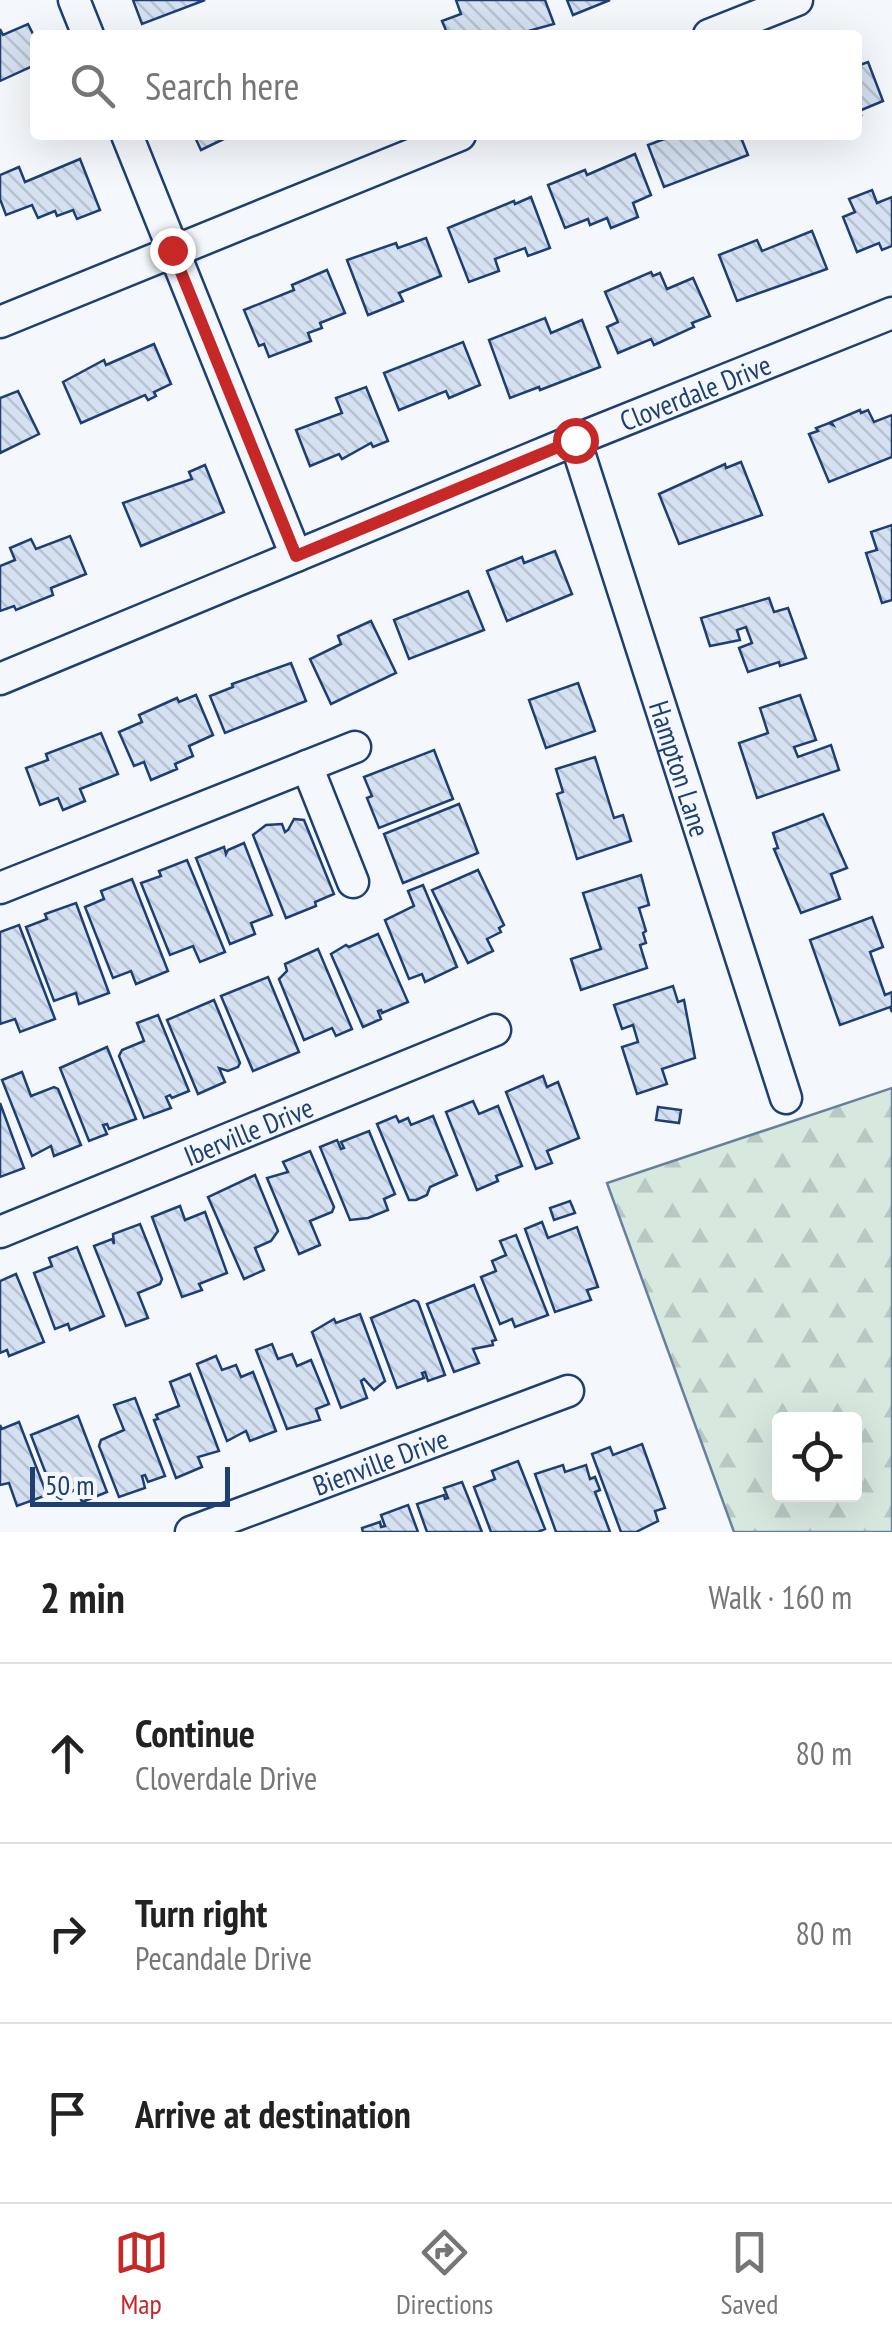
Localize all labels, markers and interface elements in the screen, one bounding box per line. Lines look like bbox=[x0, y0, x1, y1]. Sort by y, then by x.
search box bbox=[30, 30, 862, 140]
icon: search bbox=[65, 58, 120, 113]
text: Search here bbox=[145, 61, 299, 110]
route end bbox=[150, 228, 196, 274]
street label: Cloverdale Drive bbox=[614, 345, 776, 439]
route start bbox=[553, 418, 599, 464]
street label: Hampton Lane bbox=[641, 696, 719, 841]
street label: Iberville Drive bbox=[178, 1088, 318, 1174]
map controls bbox=[772, 1412, 862, 1502]
button: locate bbox=[772, 1412, 862, 1502]
street label: Bienville Drive bbox=[307, 1419, 453, 1503]
scale bar bbox=[30, 1462, 230, 1506]
text: 50 m bbox=[45, 1466, 94, 1503]
text: 2 min bbox=[40, 1570, 125, 1625]
text: Walk · 160 m bbox=[708, 1576, 852, 1618]
text: Continue bbox=[135, 1708, 255, 1757]
icon: ahead bbox=[40, 1726, 95, 1781]
text: 80 m bbox=[796, 1732, 852, 1774]
text: Cloverdale Drive bbox=[135, 1757, 317, 1799]
text: Turn right bbox=[135, 1888, 267, 1937]
icon: right bbox=[40, 1906, 95, 1961]
text: 80 m bbox=[796, 1912, 852, 1954]
text: Pecandale Drive bbox=[135, 1937, 312, 1979]
icon: arrive bbox=[40, 2086, 95, 2141]
text: Arrive at destination bbox=[135, 2089, 411, 2138]
tab: Map bbox=[114, 2225, 169, 2322]
tab: Directions bbox=[396, 2225, 493, 2322]
tab: Saved bbox=[721, 2225, 778, 2322]

